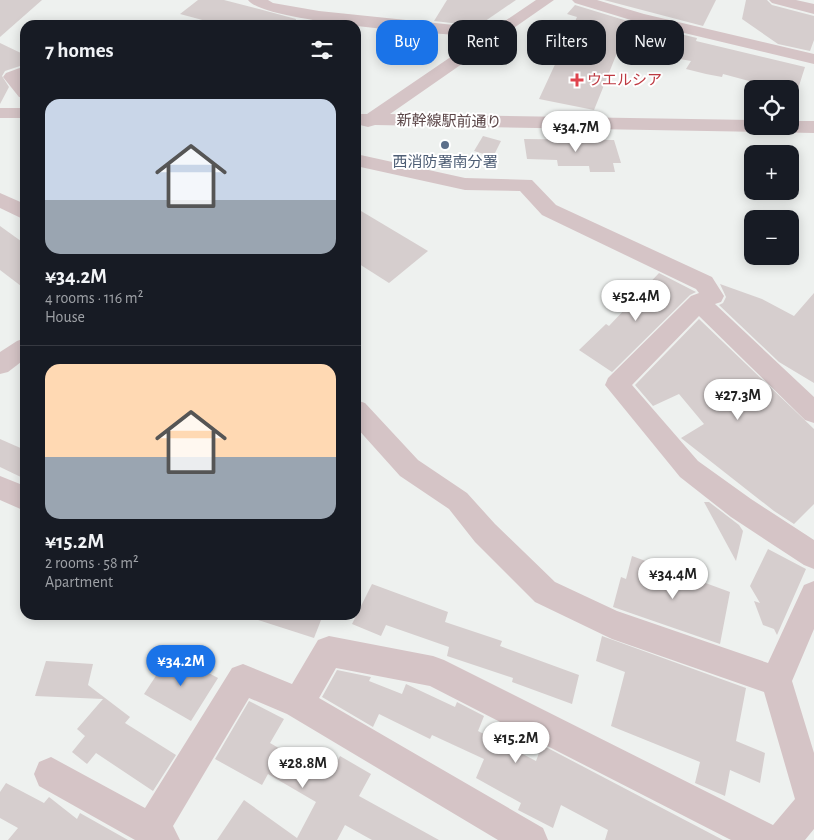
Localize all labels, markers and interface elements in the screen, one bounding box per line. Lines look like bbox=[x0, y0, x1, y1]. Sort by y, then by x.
chip: Buy bbox=[376, 20, 438, 65]
chip: Rent bbox=[448, 20, 517, 65]
chip: Filters bbox=[527, 20, 606, 65]
chip: New bbox=[616, 20, 684, 65]
icon: filters bbox=[308, 36, 336, 64]
text: 7 homes bbox=[45, 40, 114, 61]
place label: ウエルシア bbox=[587, 73, 662, 88]
marker: ウエルシア bbox=[571, 74, 583, 86]
map controls bbox=[744, 80, 799, 265]
button: locate bbox=[744, 80, 799, 135]
pin: ¥34.7M bbox=[535, 110, 617, 153]
street label: 新幹線駅前通り bbox=[396, 112, 502, 130]
text: ¥34.7M bbox=[553, 119, 599, 135]
icon: home bbox=[146, 131, 236, 221]
marker: 西消防署南分署 bbox=[439, 139, 451, 151]
button: + bbox=[744, 145, 799, 200]
place label: 西消防署南分署 bbox=[392, 154, 498, 170]
button: − bbox=[744, 210, 799, 265]
text: ¥34.2M bbox=[45, 266, 107, 287]
pin: ¥52.4M bbox=[595, 280, 677, 322]
text: ¥52.4M bbox=[612, 288, 660, 304]
text: 4 rooms · 116 m² bbox=[45, 290, 143, 306]
text: House bbox=[45, 309, 85, 325]
pin: ¥27.3M bbox=[697, 378, 779, 421]
text: ¥27.3M bbox=[715, 387, 761, 403]
icon: home bbox=[146, 397, 236, 487]
text: ¥15.2M bbox=[45, 531, 104, 552]
text: 2 rooms · 58 m² bbox=[45, 555, 139, 571]
pin: ¥34.4M bbox=[632, 558, 714, 600]
text: ¥34.4M bbox=[649, 566, 697, 582]
text: Apartment bbox=[45, 574, 113, 590]
pin: ¥34.2M bbox=[140, 644, 222, 687]
text: ¥34.2M bbox=[157, 653, 205, 669]
pin: ¥15.2M bbox=[475, 722, 557, 764]
text: ¥15.2M bbox=[493, 730, 539, 746]
pin: ¥28.8M bbox=[262, 746, 344, 789]
text: ¥28.8M bbox=[279, 755, 327, 771]

